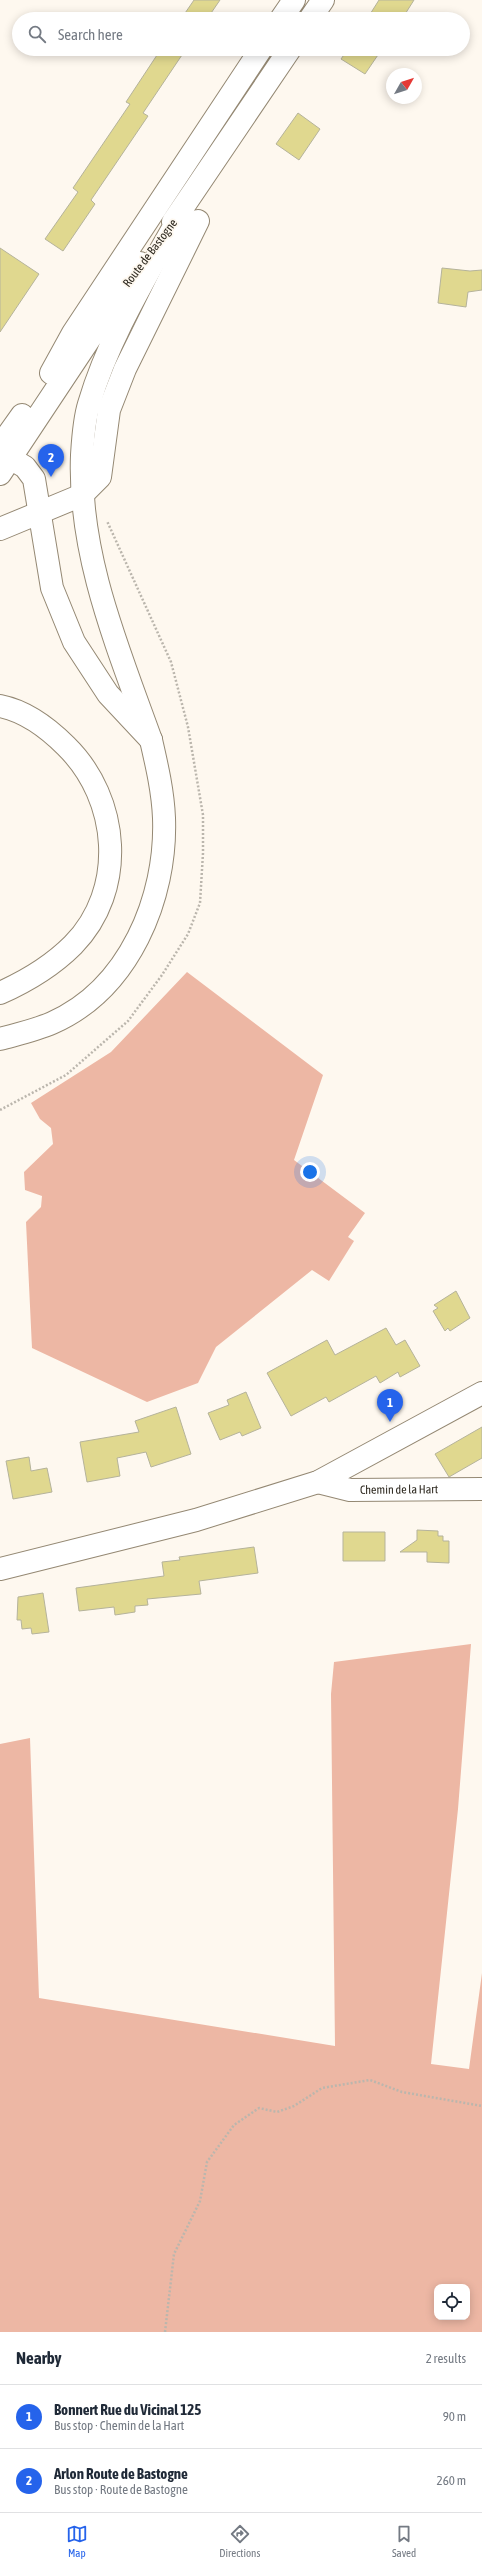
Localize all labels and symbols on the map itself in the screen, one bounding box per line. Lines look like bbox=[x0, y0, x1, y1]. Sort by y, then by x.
north arrow bbox=[386, 68, 422, 104]
street label: Route de Bastogne bbox=[120, 216, 180, 290]
pin: 2 bbox=[38, 444, 64, 477]
your location bbox=[300, 1162, 320, 1182]
pin: 1 bbox=[377, 1389, 403, 1422]
street label: Chemin de la Hart bbox=[360, 1482, 439, 1497]

